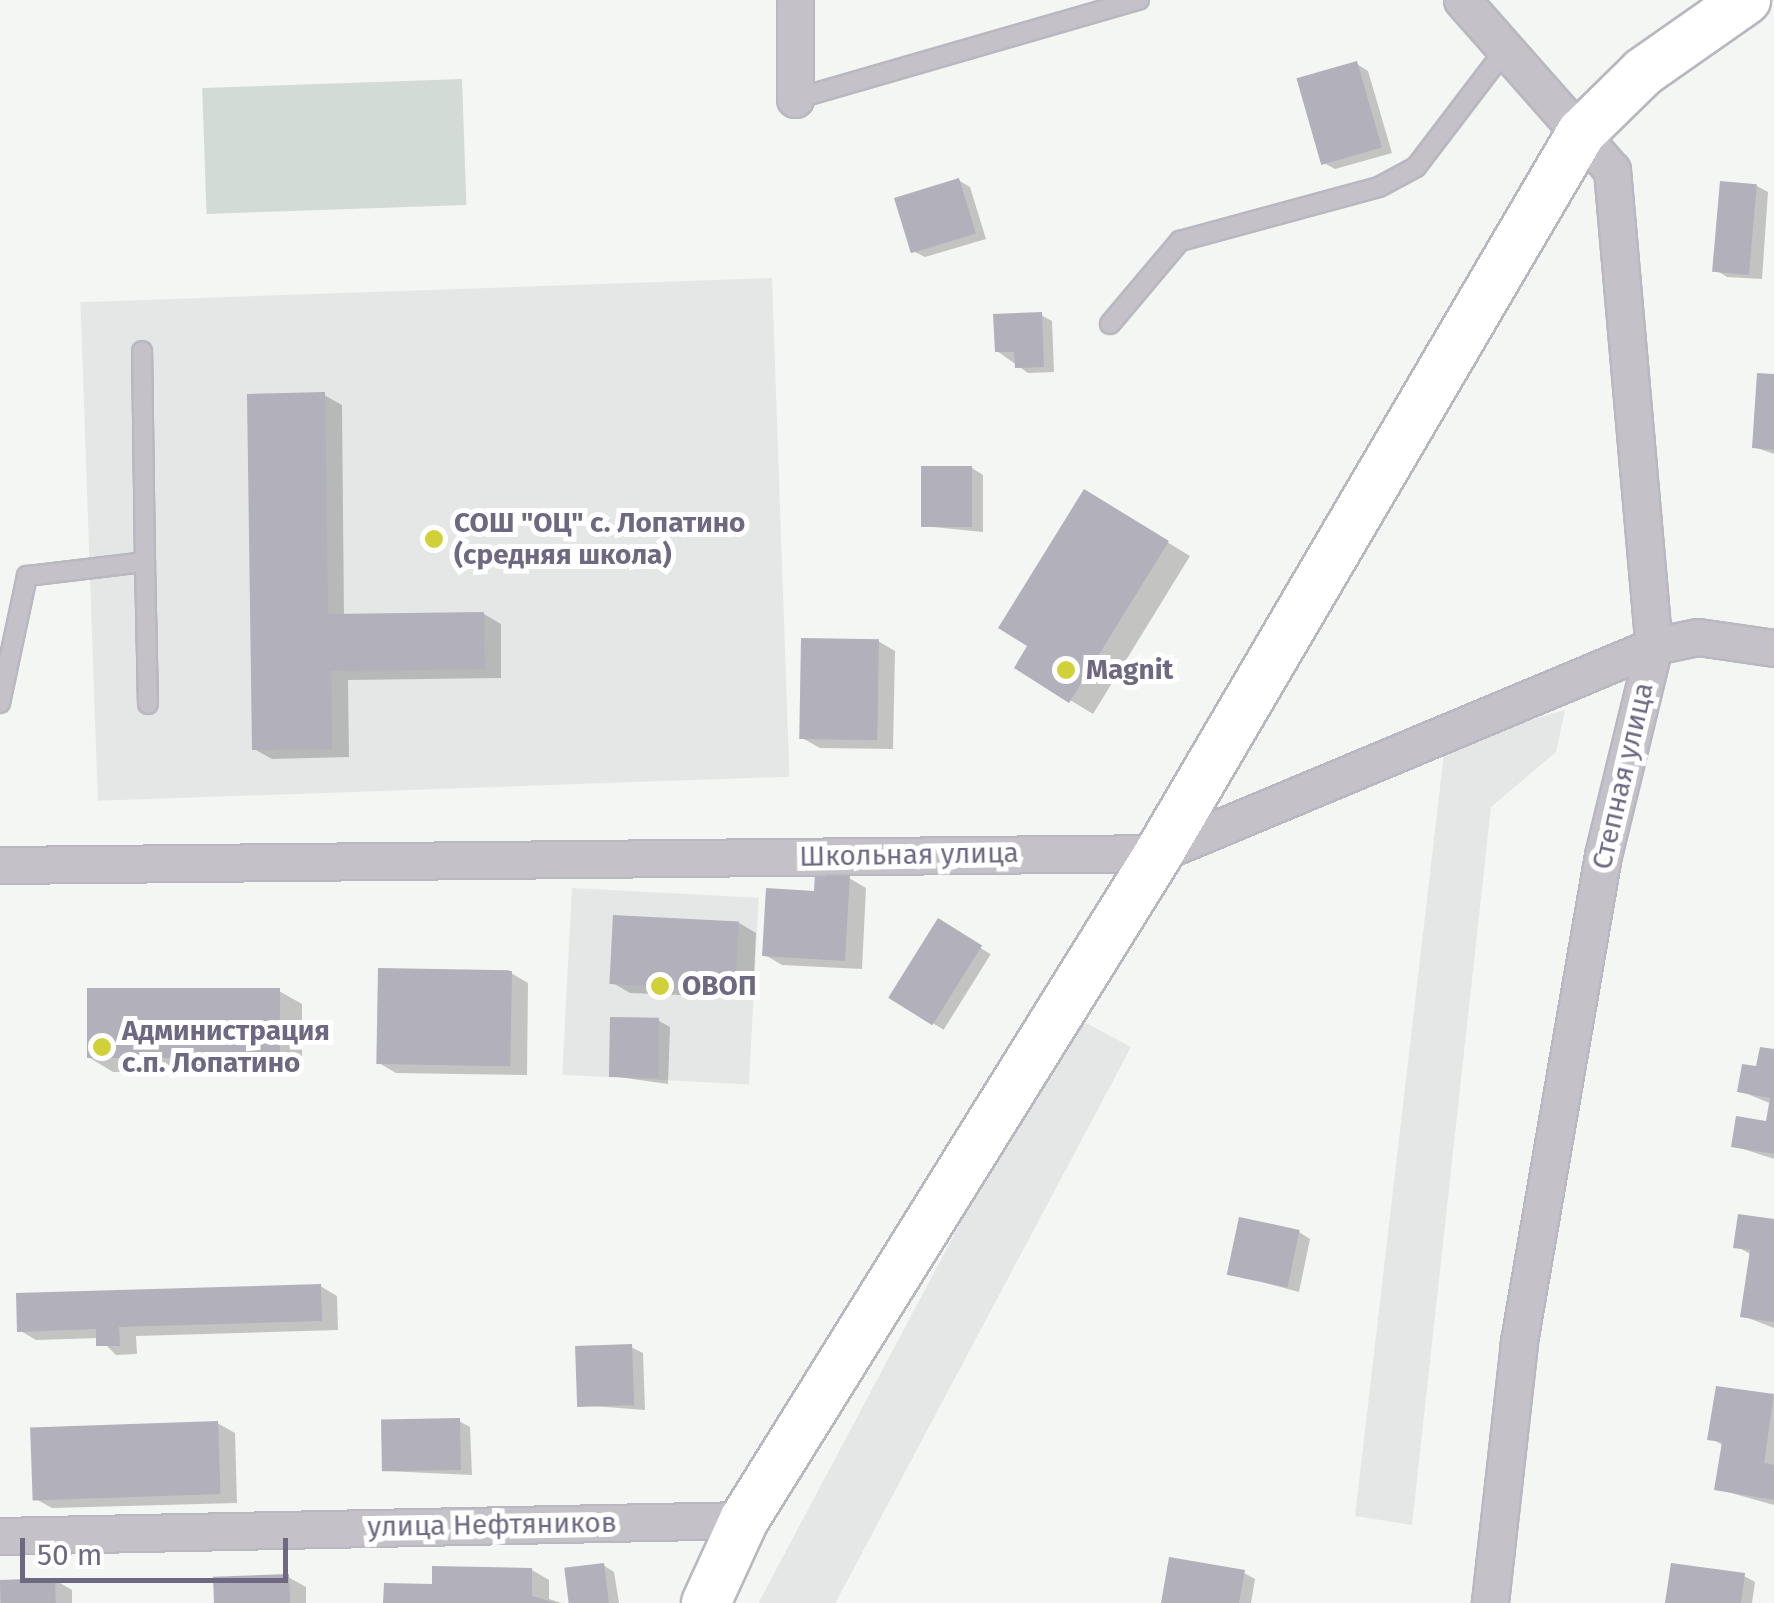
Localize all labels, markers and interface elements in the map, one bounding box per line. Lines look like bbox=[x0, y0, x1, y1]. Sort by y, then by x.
place label: СОШ "ОЦ" с. Лопатино (средняя школа) bbox=[454, 506, 745, 572]
marker: СОШ "ОЦ" с. Лопатино (средняя школа) bbox=[423, 528, 445, 550]
place label: Magnit bbox=[1086, 653, 1173, 687]
marker: Magnit bbox=[1055, 659, 1077, 681]
street label: Степная улица bbox=[1585, 679, 1661, 873]
street label: Школьная улица bbox=[799, 836, 1019, 874]
place label: ОВОП bbox=[682, 969, 757, 1003]
marker: ОВОП bbox=[647, 973, 673, 999]
place label: Администрация с.п. Лопатино bbox=[122, 1014, 330, 1080]
marker: Администрация с.п. Лопатино bbox=[91, 1036, 113, 1058]
street label: улица Нефтяников bbox=[367, 1506, 617, 1544]
scale bar bbox=[25, 1518, 292, 1580]
text: 50 m bbox=[37, 1537, 102, 1573]

